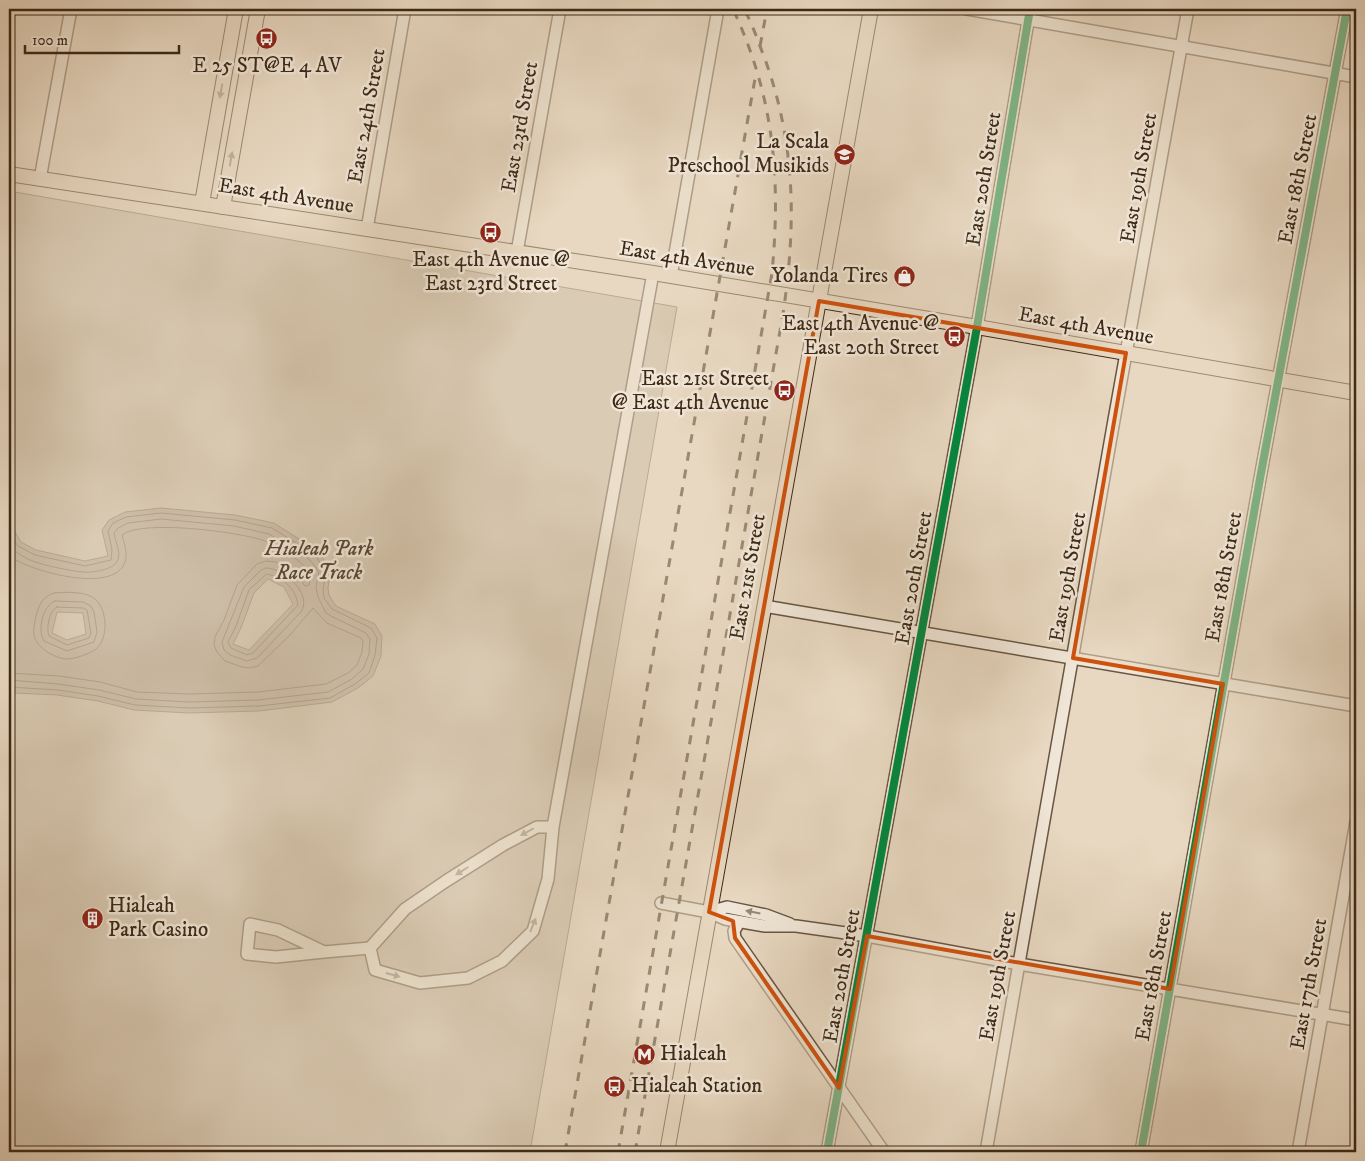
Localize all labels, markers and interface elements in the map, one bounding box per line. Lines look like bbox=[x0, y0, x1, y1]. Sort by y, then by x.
scale bar bbox=[25, 22, 179, 54]
bus stop icon: E 25 ST@E 4 AV bbox=[255, 27, 279, 51]
text: 100 m bbox=[32, 31, 68, 50]
street label: East 24th Street bbox=[342, 46, 392, 185]
place label: E 25 ST@E 4 AV bbox=[192, 53, 342, 79]
street label: East 23rd Street bbox=[496, 59, 544, 195]
one-way arrow bbox=[217, 84, 225, 100]
street label: East 20th Street bbox=[961, 110, 1007, 248]
street label: East 19th Street bbox=[1115, 110, 1163, 245]
street label: East 18th Street bbox=[1273, 111, 1323, 246]
place label: La Scala Preschool Musikids bbox=[667, 129, 829, 179]
school or university icon: La Scala Preschool Musikids bbox=[833, 142, 857, 166]
one-way arrow bbox=[228, 150, 236, 166]
street label: East 4th Avenue bbox=[216, 172, 356, 220]
bus stop icon: East 4th Avenue @ East 23rd Street bbox=[479, 221, 503, 245]
street label: East 4th Avenue bbox=[617, 235, 757, 283]
place label: East 4th Avenue @ East 23rd Street bbox=[412, 247, 570, 297]
place label: Yolanda Tires bbox=[771, 263, 888, 289]
shop icon: Yolanda Tires bbox=[892, 264, 916, 288]
street label: East 4th Avenue bbox=[1016, 301, 1156, 351]
place label: East 4th Avenue @ East 20th Street bbox=[782, 311, 939, 361]
bus stop icon: East 4th Avenue @ East 20th Street bbox=[943, 324, 967, 348]
place label: East 21st Street @ East 4th Avenue bbox=[612, 366, 769, 416]
bus stop icon: East 21st Street @ East 4th Avenue bbox=[773, 379, 797, 403]
street label: East 20th Street bbox=[889, 509, 939, 647]
street label: East 19th Street bbox=[1044, 509, 1092, 644]
street label: East 18th Street bbox=[1200, 509, 1248, 644]
street label: East 21st Street bbox=[724, 511, 772, 642]
park label: Hialeah Park Race Track bbox=[264, 536, 374, 586]
one-way arrow bbox=[520, 828, 534, 837]
one-way arrow bbox=[455, 867, 468, 876]
place label: Hialeah Park Casino bbox=[108, 893, 208, 943]
building icon: Hialeah Park Casino bbox=[80, 906, 104, 930]
street label: East 20th Street bbox=[817, 907, 867, 1045]
one-way arrow bbox=[746, 908, 761, 916]
street label: East 19th Street bbox=[974, 908, 1022, 1043]
street label: East 18th Street bbox=[1130, 908, 1178, 1043]
street label: East 17th Street bbox=[1285, 916, 1333, 1052]
one-way arrow bbox=[530, 918, 538, 932]
one-way arrow bbox=[386, 972, 401, 980]
place label: Hialeah bbox=[660, 1041, 727, 1067]
metro station icon: Hialeah bbox=[632, 1042, 656, 1066]
place label: Hialeah Station bbox=[631, 1073, 762, 1099]
bus stop icon: Hialeah Station bbox=[603, 1074, 627, 1098]

